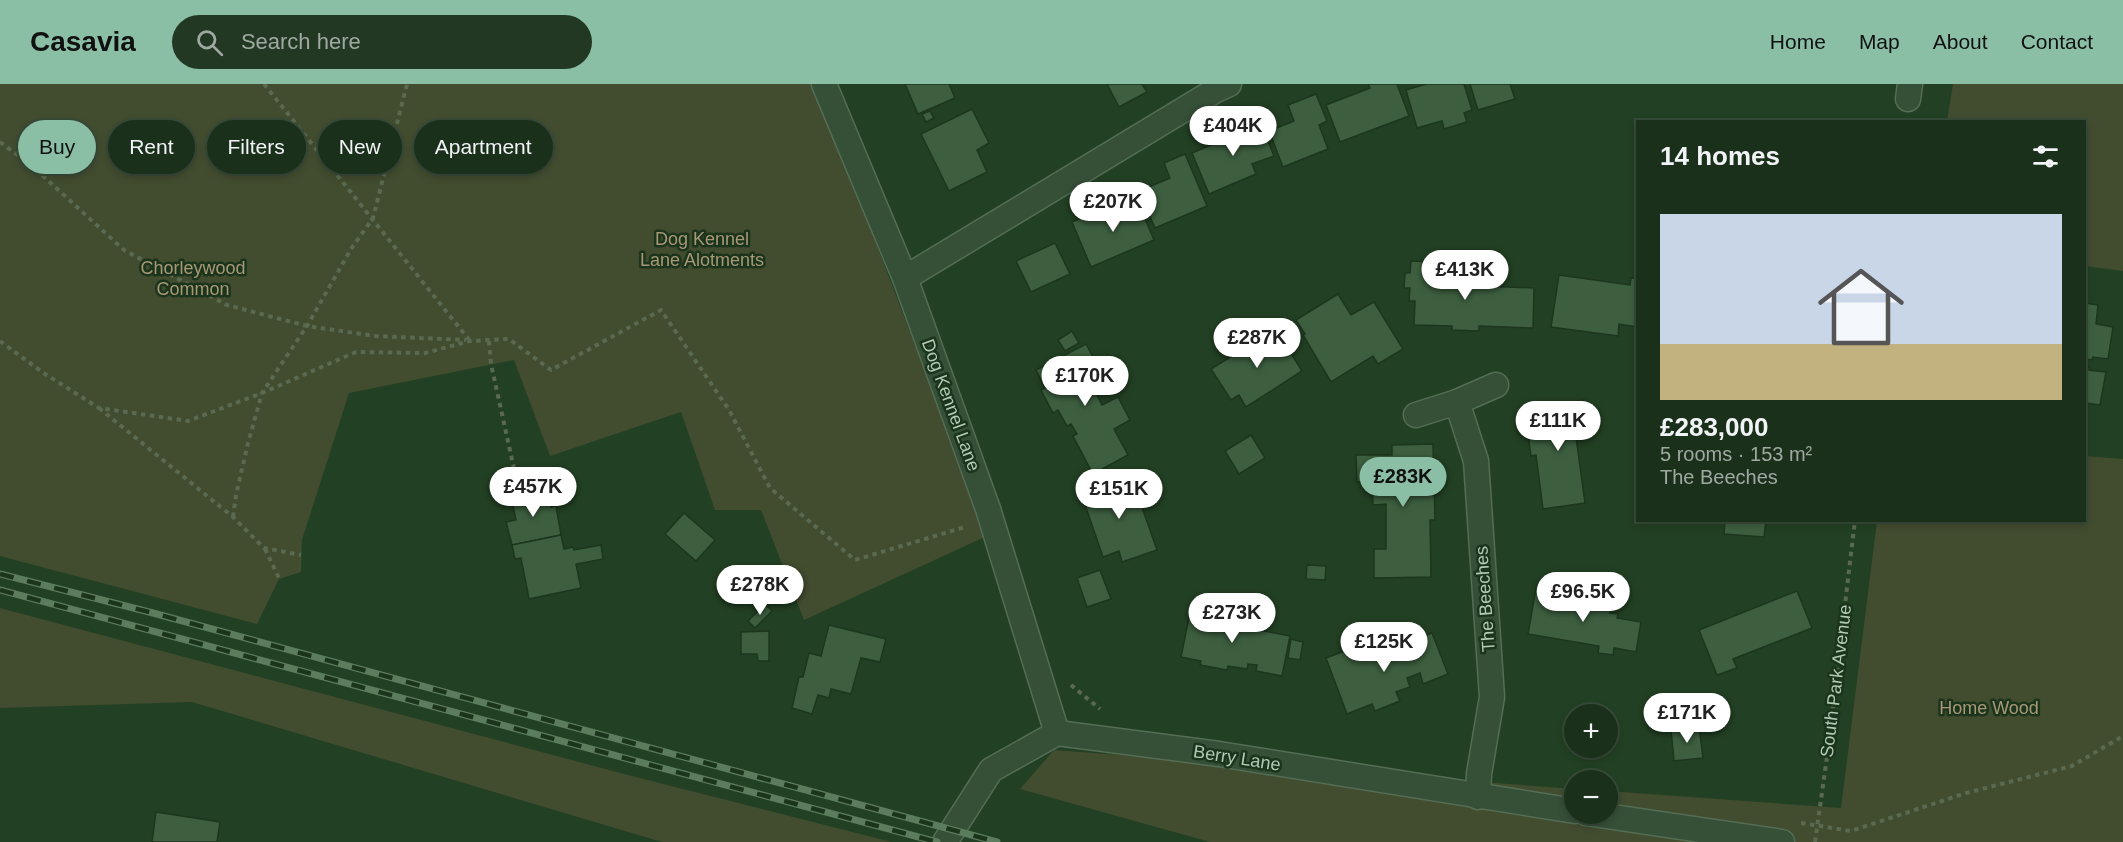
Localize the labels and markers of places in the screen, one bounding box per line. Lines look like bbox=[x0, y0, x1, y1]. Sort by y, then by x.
pin: £404K bbox=[1191, 106, 1275, 157]
pin: £207K bbox=[1071, 182, 1155, 233]
pin: £413K bbox=[1423, 250, 1507, 301]
pin: £287K bbox=[1215, 318, 1299, 369]
pin: £170K bbox=[1043, 356, 1127, 407]
pin: £111K bbox=[1516, 401, 1600, 452]
pin: £283K bbox=[1361, 457, 1445, 508]
pin: £457K bbox=[491, 467, 575, 518]
pin: £151K bbox=[1077, 469, 1161, 520]
pin: £278K bbox=[718, 565, 802, 616]
pin: £96.5K bbox=[1534, 572, 1632, 623]
pin: £273K bbox=[1190, 593, 1274, 644]
pin: £125K bbox=[1342, 622, 1426, 673]
pin: £171K bbox=[1645, 693, 1729, 744]

